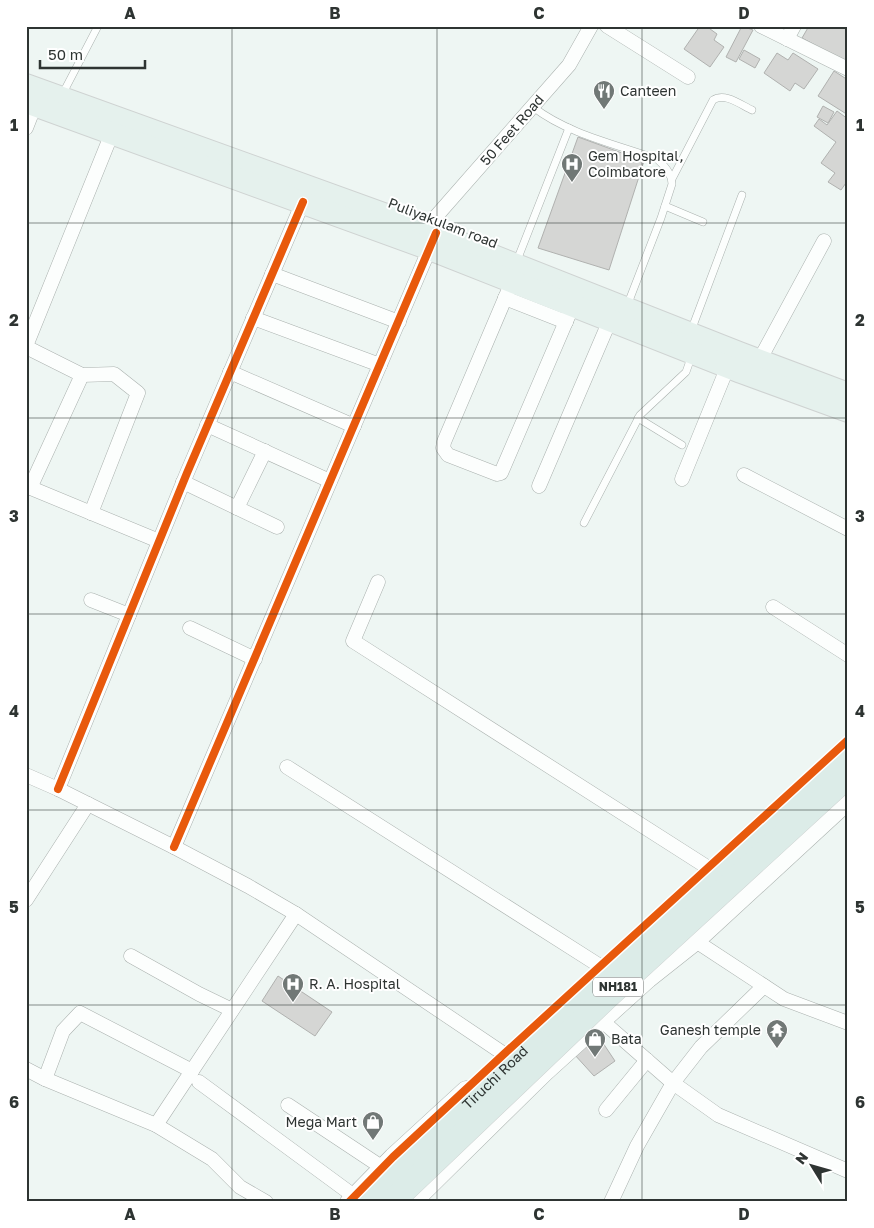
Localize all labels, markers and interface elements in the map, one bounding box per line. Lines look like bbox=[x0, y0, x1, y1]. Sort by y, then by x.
text: A bbox=[124, 3, 136, 23]
text: B bbox=[329, 3, 341, 23]
text: C bbox=[533, 3, 545, 23]
text: D bbox=[738, 3, 750, 23]
scale bar bbox=[40, 38, 145, 70]
text: 50 m bbox=[48, 45, 83, 63]
restaurant icon: Canteen bbox=[592, 79, 616, 110]
place label: Canteen bbox=[620, 82, 676, 99]
street label: 50 Feet Road bbox=[476, 91, 547, 169]
text: 1 bbox=[10, 115, 18, 135]
text: 1 bbox=[856, 115, 864, 135]
place label: Gem Hospital, Coimbatore bbox=[588, 147, 684, 180]
hospital icon: Gem Hospital, Coimbatore bbox=[560, 152, 584, 183]
street label: Puliyakulam road bbox=[386, 194, 500, 251]
text: 2 bbox=[9, 310, 19, 330]
text: 2 bbox=[855, 310, 865, 330]
text: 3 bbox=[9, 506, 19, 526]
text: 3 bbox=[855, 506, 865, 526]
text: 4 bbox=[9, 701, 19, 721]
text: 4 bbox=[855, 701, 865, 721]
text: 5 bbox=[9, 897, 19, 917]
text: 5 bbox=[855, 897, 865, 917]
hospital icon: R. A. Hospital bbox=[281, 972, 305, 1003]
place label: R. A. Hospital bbox=[309, 975, 400, 992]
road number: NH181 bbox=[593, 978, 643, 996]
temple icon: Ganesh temple bbox=[765, 1018, 789, 1049]
place label: Ganesh temple bbox=[660, 1021, 761, 1038]
shop icon: Bata bbox=[583, 1027, 607, 1058]
place label: Bata bbox=[611, 1030, 642, 1047]
street label: Tiruchi Road bbox=[458, 1042, 531, 1112]
text: 6 bbox=[9, 1092, 19, 1112]
text: 6 bbox=[855, 1092, 865, 1112]
shop icon: Mega Mart bbox=[361, 1110, 385, 1141]
place label: Mega Mart bbox=[286, 1113, 357, 1130]
north arrow bbox=[786, 1140, 836, 1190]
text: N bbox=[791, 1149, 811, 1167]
text: A bbox=[124, 1204, 136, 1224]
text: B bbox=[329, 1204, 341, 1224]
text: C bbox=[533, 1204, 545, 1224]
text: D bbox=[738, 1204, 750, 1224]

